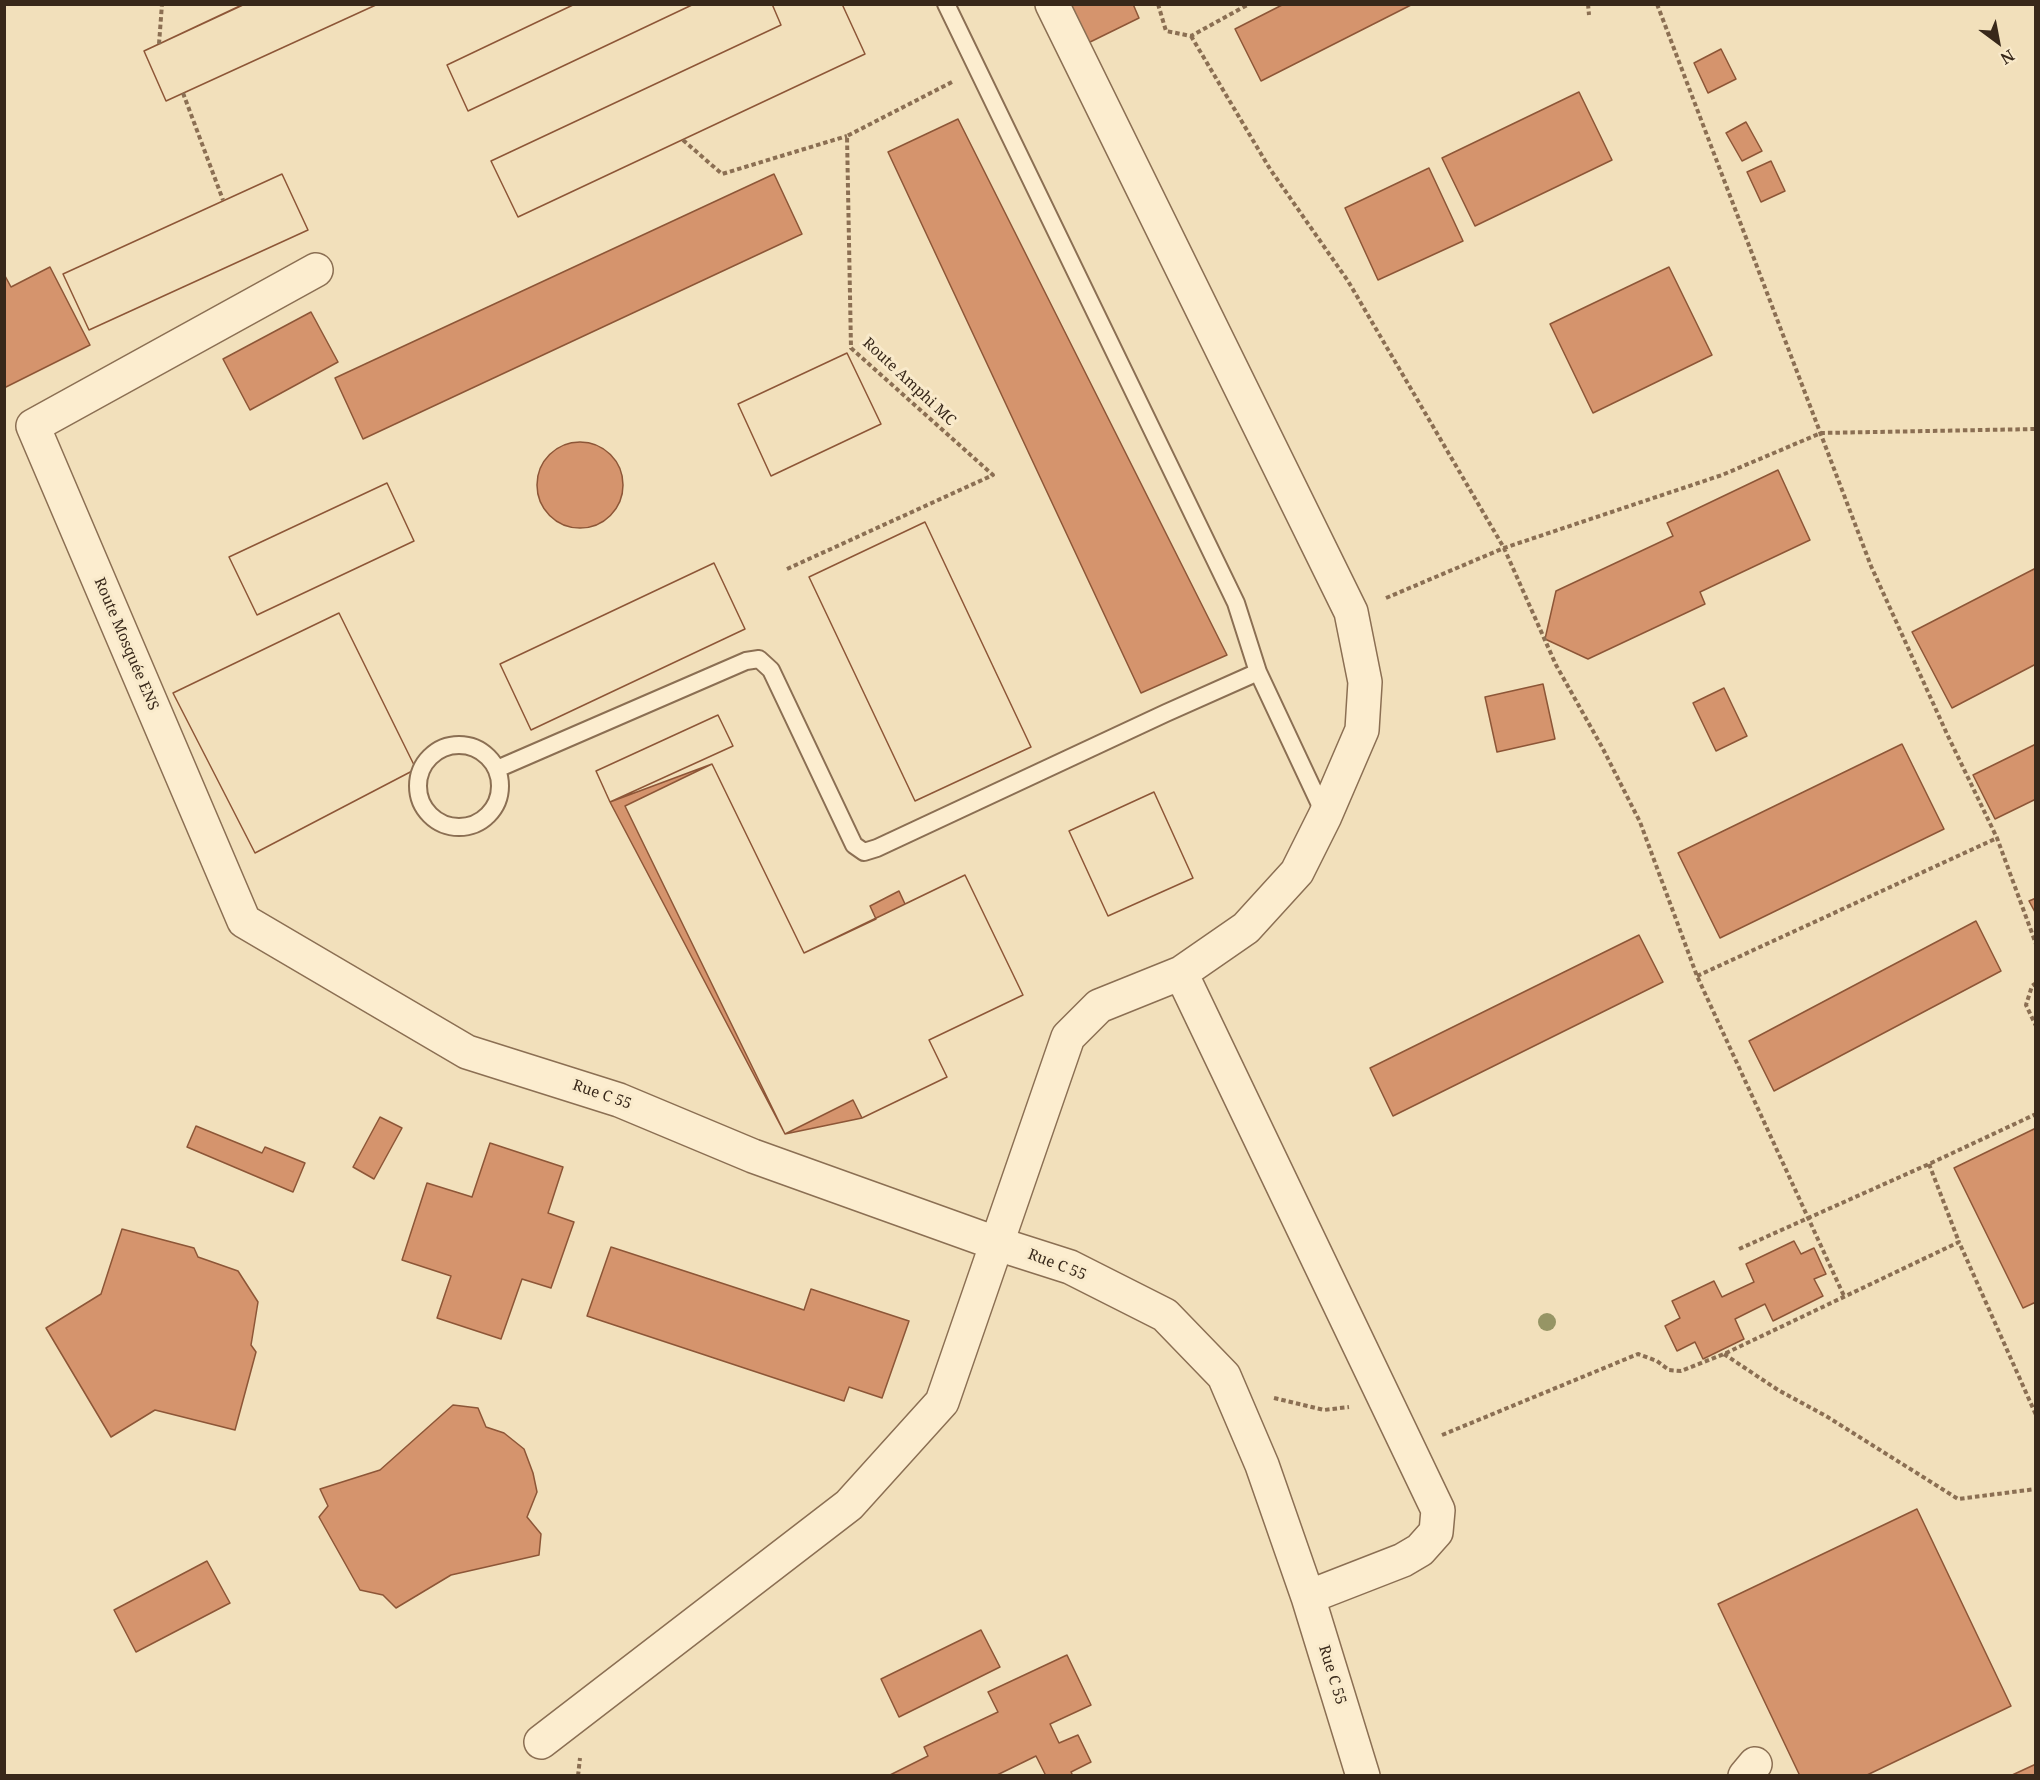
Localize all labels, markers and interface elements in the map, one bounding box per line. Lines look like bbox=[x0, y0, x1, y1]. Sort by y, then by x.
north arrow bbox=[1968, 12, 2028, 72]
text: N bbox=[1996, 45, 2019, 70]
street label: Route Amphi MC bbox=[859, 334, 959, 430]
street label: Route Mosquée ENS bbox=[90, 575, 162, 713]
street label: Rue C 55 bbox=[570, 1077, 634, 1113]
street label: Rue C 55 bbox=[1025, 1246, 1089, 1284]
street label: Rue C 55 bbox=[1314, 1643, 1350, 1707]

